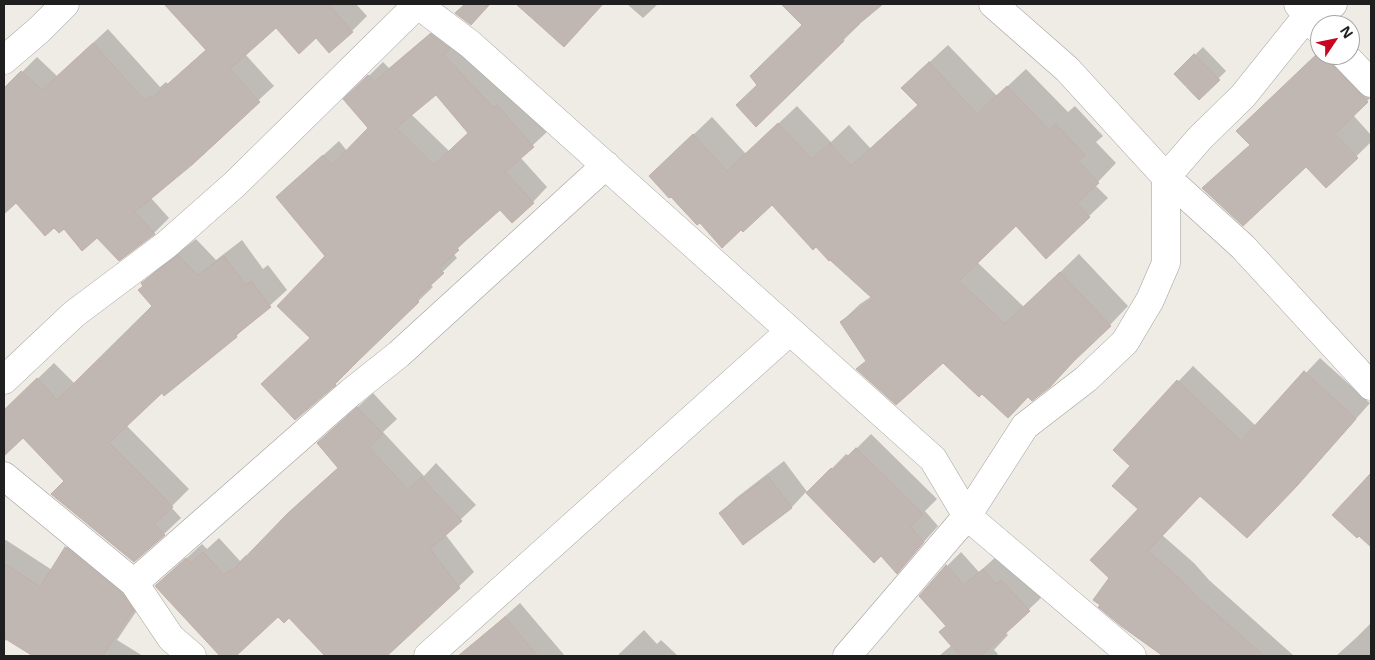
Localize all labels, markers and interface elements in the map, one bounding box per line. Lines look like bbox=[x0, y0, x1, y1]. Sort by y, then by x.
north arrow bbox=[1310, 15, 1360, 65]
text: N bbox=[1336, 22, 1358, 42]

